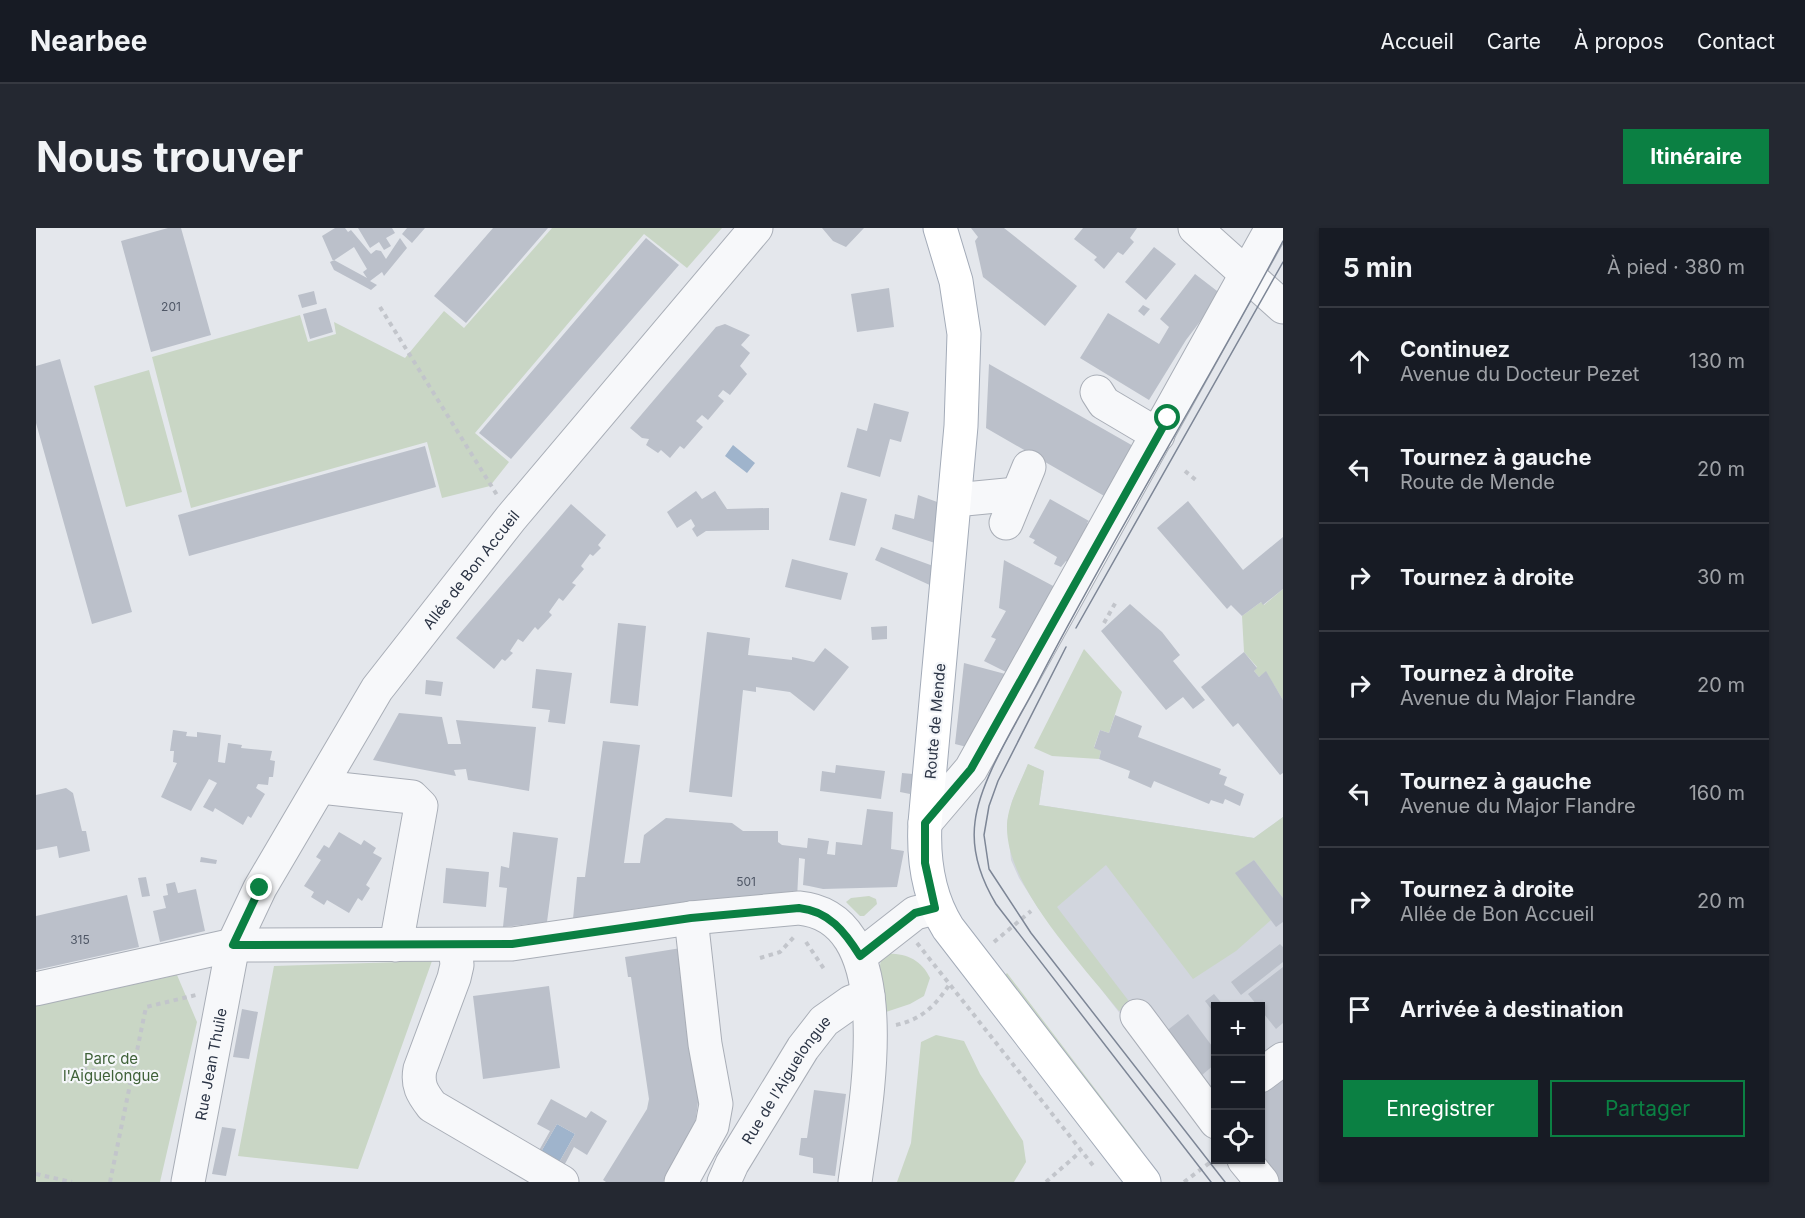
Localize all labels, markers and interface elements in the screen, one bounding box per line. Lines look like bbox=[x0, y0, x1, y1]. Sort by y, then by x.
text: Nearbee bbox=[30, 24, 147, 58]
text: Accueil bbox=[1380, 29, 1454, 54]
text: Carte bbox=[1487, 29, 1541, 54]
text: À propos bbox=[1574, 29, 1664, 54]
text: Contact bbox=[1697, 29, 1775, 54]
button: Itinéraire bbox=[1623, 129, 1769, 184]
text: Nous trouver bbox=[36, 131, 303, 182]
text: 5 min bbox=[1343, 252, 1413, 283]
text: À pied · 380 m bbox=[1607, 255, 1745, 279]
house number: 201 bbox=[161, 299, 181, 314]
text: Continuez bbox=[1400, 336, 1510, 362]
icon: ahead bbox=[1343, 345, 1376, 378]
text: 130 m bbox=[1689, 349, 1745, 373]
text: Avenue du Docteur Pezet bbox=[1400, 362, 1639, 386]
route start bbox=[1154, 404, 1180, 430]
text: Tournez à gauche bbox=[1400, 444, 1592, 470]
icon: left bbox=[1343, 453, 1376, 486]
text: 20 m bbox=[1697, 457, 1745, 481]
text: Route de Mende bbox=[1400, 470, 1555, 494]
street label: Allée de Bon Accueil bbox=[418, 506, 523, 633]
icon: right bbox=[1343, 561, 1376, 594]
text: Tournez à droite bbox=[1400, 564, 1574, 590]
text: 30 m bbox=[1697, 565, 1745, 589]
text: Tournez à droite bbox=[1400, 660, 1574, 686]
street label: Route de Mende bbox=[920, 662, 950, 780]
icon: right bbox=[1343, 669, 1376, 702]
text: 20 m bbox=[1697, 673, 1745, 697]
text: Avenue du Major Flandre bbox=[1400, 686, 1636, 710]
text: Tournez à gauche bbox=[1400, 768, 1592, 794]
icon: left bbox=[1343, 777, 1376, 810]
text: 160 m bbox=[1689, 781, 1745, 805]
text: Avenue du Major Flandre bbox=[1400, 794, 1636, 818]
route end bbox=[246, 874, 272, 900]
house number: 501 bbox=[736, 874, 756, 889]
text: Tournez à droite bbox=[1400, 876, 1574, 902]
icon: right bbox=[1343, 885, 1376, 918]
text: 20 m bbox=[1697, 889, 1745, 913]
text: Allée de Bon Accueil bbox=[1400, 902, 1594, 926]
house number: 315 bbox=[70, 932, 90, 947]
icon: arrive bbox=[1343, 993, 1376, 1026]
text: Arrivée à destination bbox=[1400, 996, 1624, 1022]
map controls bbox=[1211, 1002, 1265, 1164]
button: + bbox=[1211, 1002, 1265, 1056]
street label: Rue Jean Thuile bbox=[190, 1006, 230, 1122]
street label: Rue de l'Aiguelongue bbox=[737, 1010, 834, 1147]
park label: Parc de l'Aiguelongue bbox=[63, 1049, 159, 1085]
button: − bbox=[1211, 1056, 1265, 1110]
button: Enregistrer bbox=[1343, 1080, 1538, 1137]
button: Partager bbox=[1550, 1080, 1745, 1137]
button: locate bbox=[1211, 1110, 1265, 1164]

